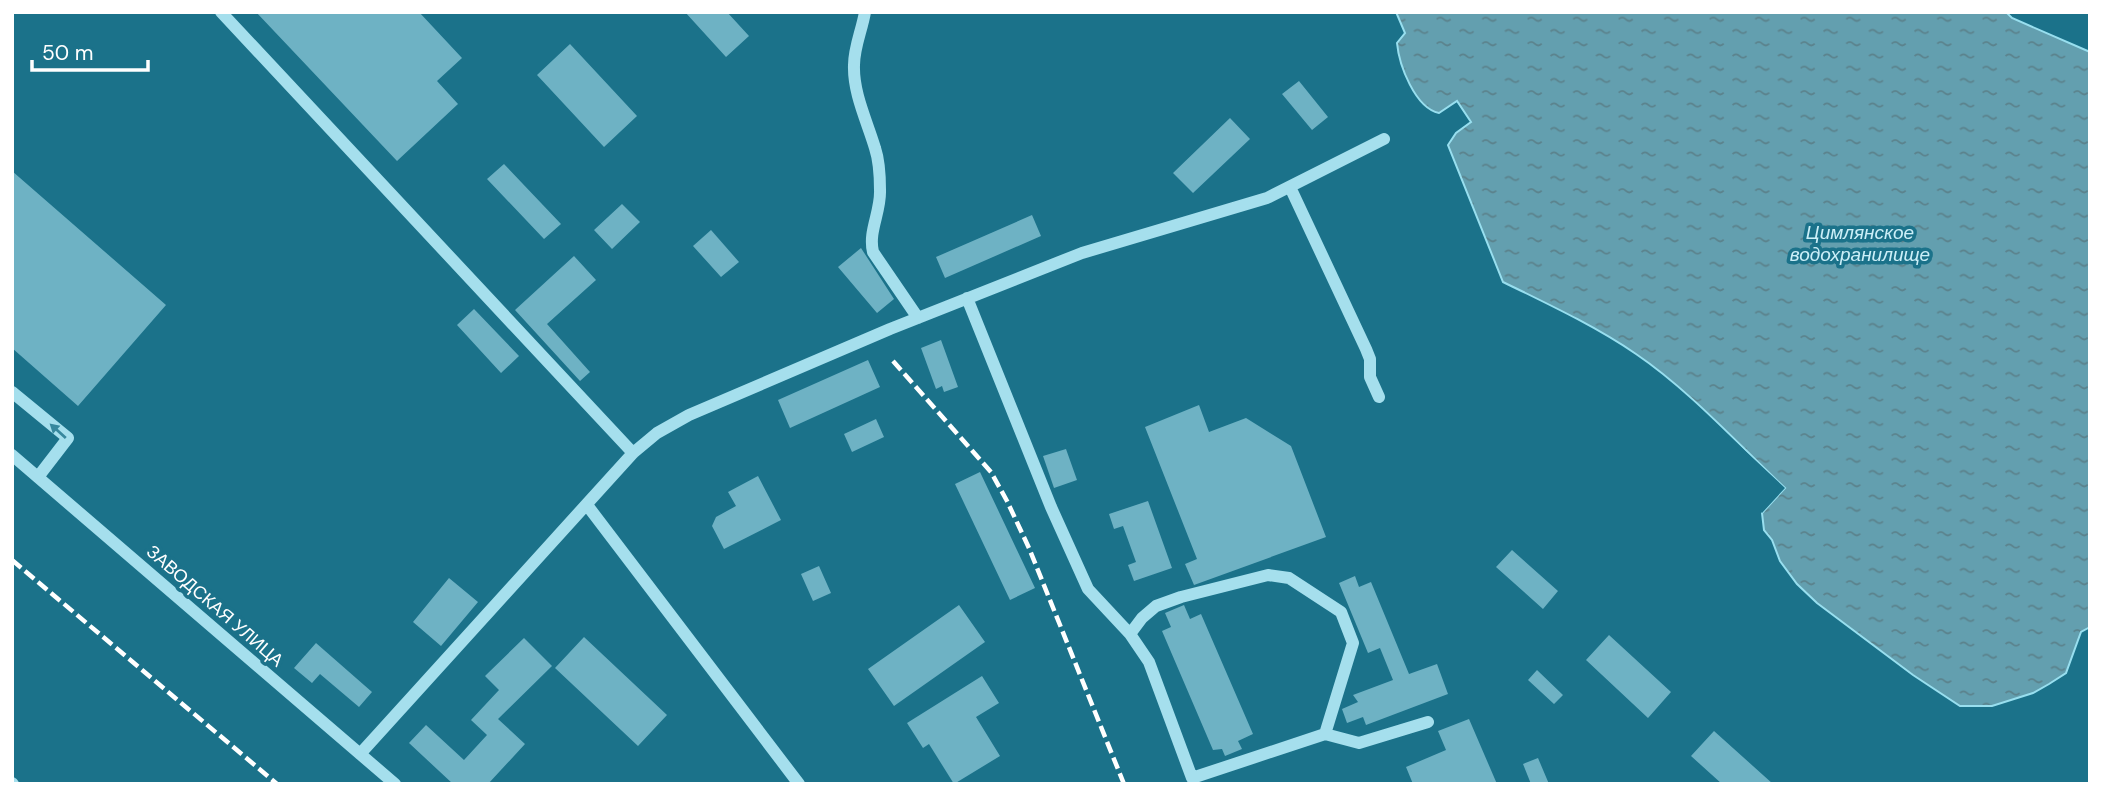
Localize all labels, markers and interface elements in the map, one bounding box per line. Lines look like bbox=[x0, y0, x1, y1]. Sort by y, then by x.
scale bar bbox=[32, 28, 147, 72]
text: 50 m bbox=[42, 39, 93, 67]
water label: Цимлянское водохранилище bbox=[1790, 220, 1930, 267]
one-way arrow bbox=[49, 423, 67, 439]
street label: ЗАВОДСКАЯ УЛИЦА bbox=[141, 540, 289, 672]

